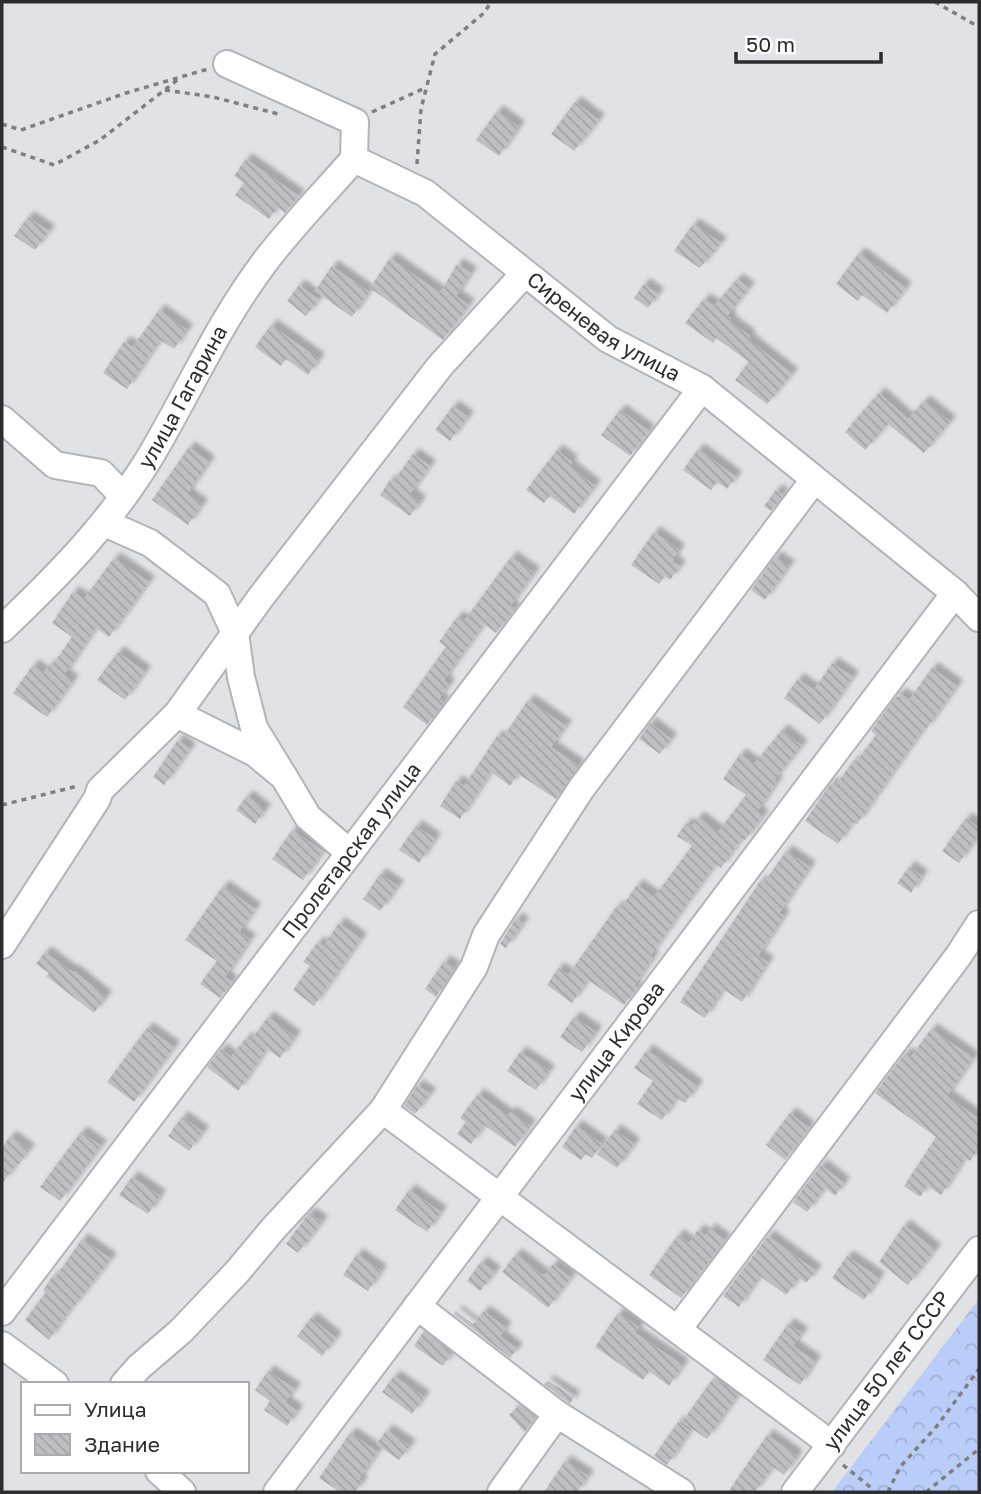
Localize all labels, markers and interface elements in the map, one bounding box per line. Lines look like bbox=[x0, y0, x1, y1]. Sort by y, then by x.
scale bar bbox=[736, 21, 881, 65]
text: 50 m bbox=[746, 31, 795, 57]
street label: Сиреневая улица bbox=[522, 266, 685, 386]
street label: улица Гагарина bbox=[132, 320, 232, 473]
street label: Пролетарская улица bbox=[276, 757, 426, 943]
street label: улица Кирова bbox=[562, 976, 669, 1106]
street label: улица 50 лет СССР bbox=[817, 1285, 955, 1455]
legend bbox=[21, 1382, 248, 1473]
text: Улица bbox=[84, 1396, 147, 1422]
text: Здание bbox=[84, 1431, 160, 1457]

